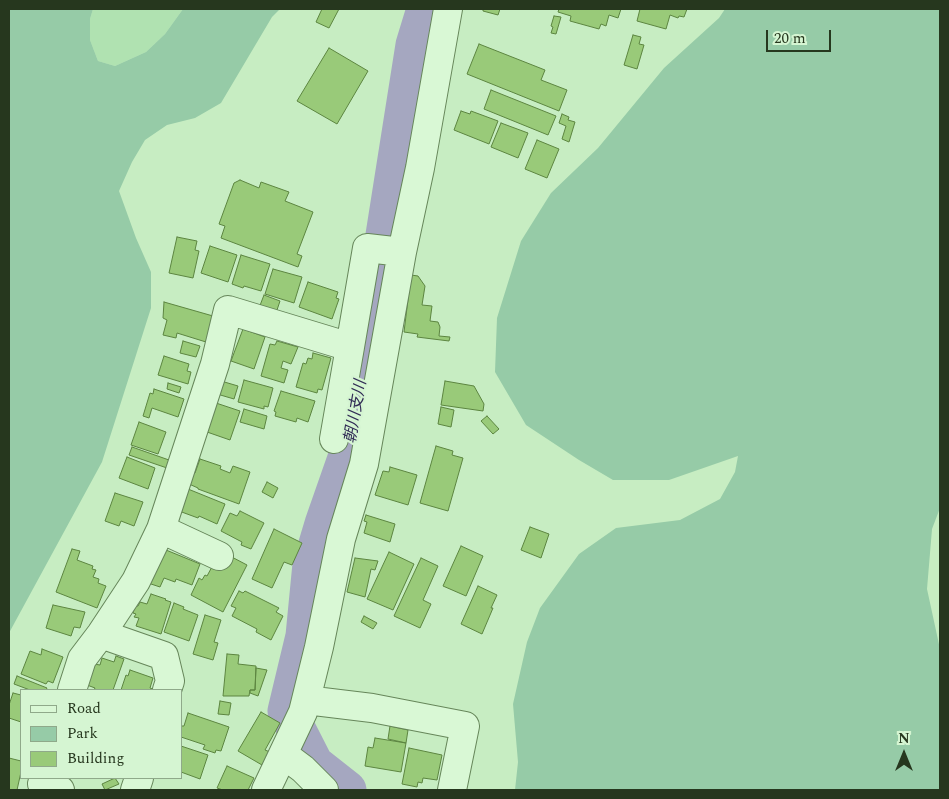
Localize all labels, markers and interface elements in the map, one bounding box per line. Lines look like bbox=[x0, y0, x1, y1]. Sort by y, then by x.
scale bar bbox=[769, 20, 834, 52]
text: 20 m bbox=[774, 27, 806, 50]
water label: 朝川支川 bbox=[342, 379, 372, 445]
legend bbox=[20, 689, 182, 779]
text: Road bbox=[67, 697, 101, 720]
text: Park bbox=[67, 722, 98, 745]
text: N bbox=[898, 728, 910, 749]
north arrow bbox=[879, 729, 929, 779]
text: Building bbox=[67, 747, 124, 770]

